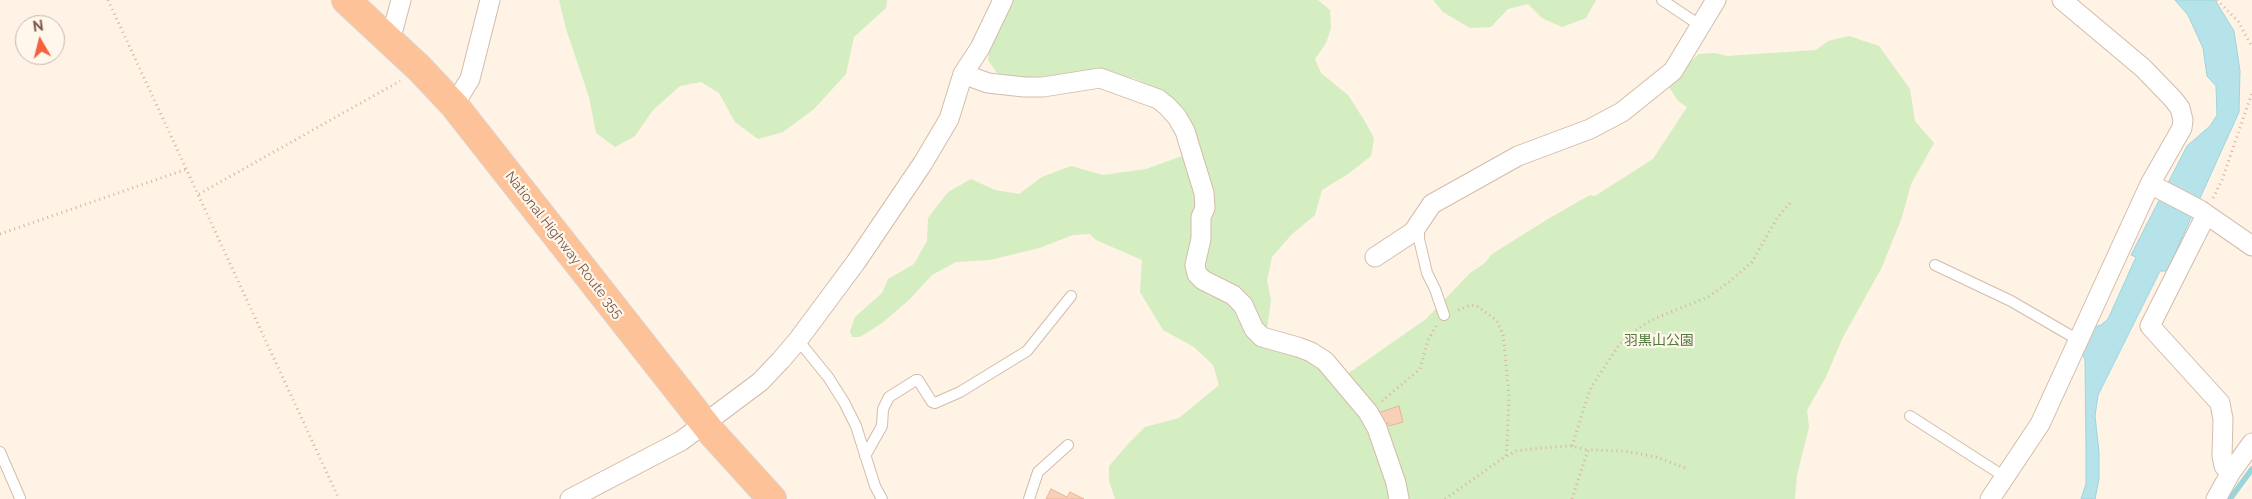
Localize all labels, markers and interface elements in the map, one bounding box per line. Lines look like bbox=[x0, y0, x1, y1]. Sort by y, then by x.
north arrow bbox=[15, 15, 65, 65]
text: N bbox=[32, 17, 44, 35]
street label: National Highway Route 355 bbox=[501, 168, 627, 322]
park label: 羽黒山公園 bbox=[1624, 333, 1694, 349]

